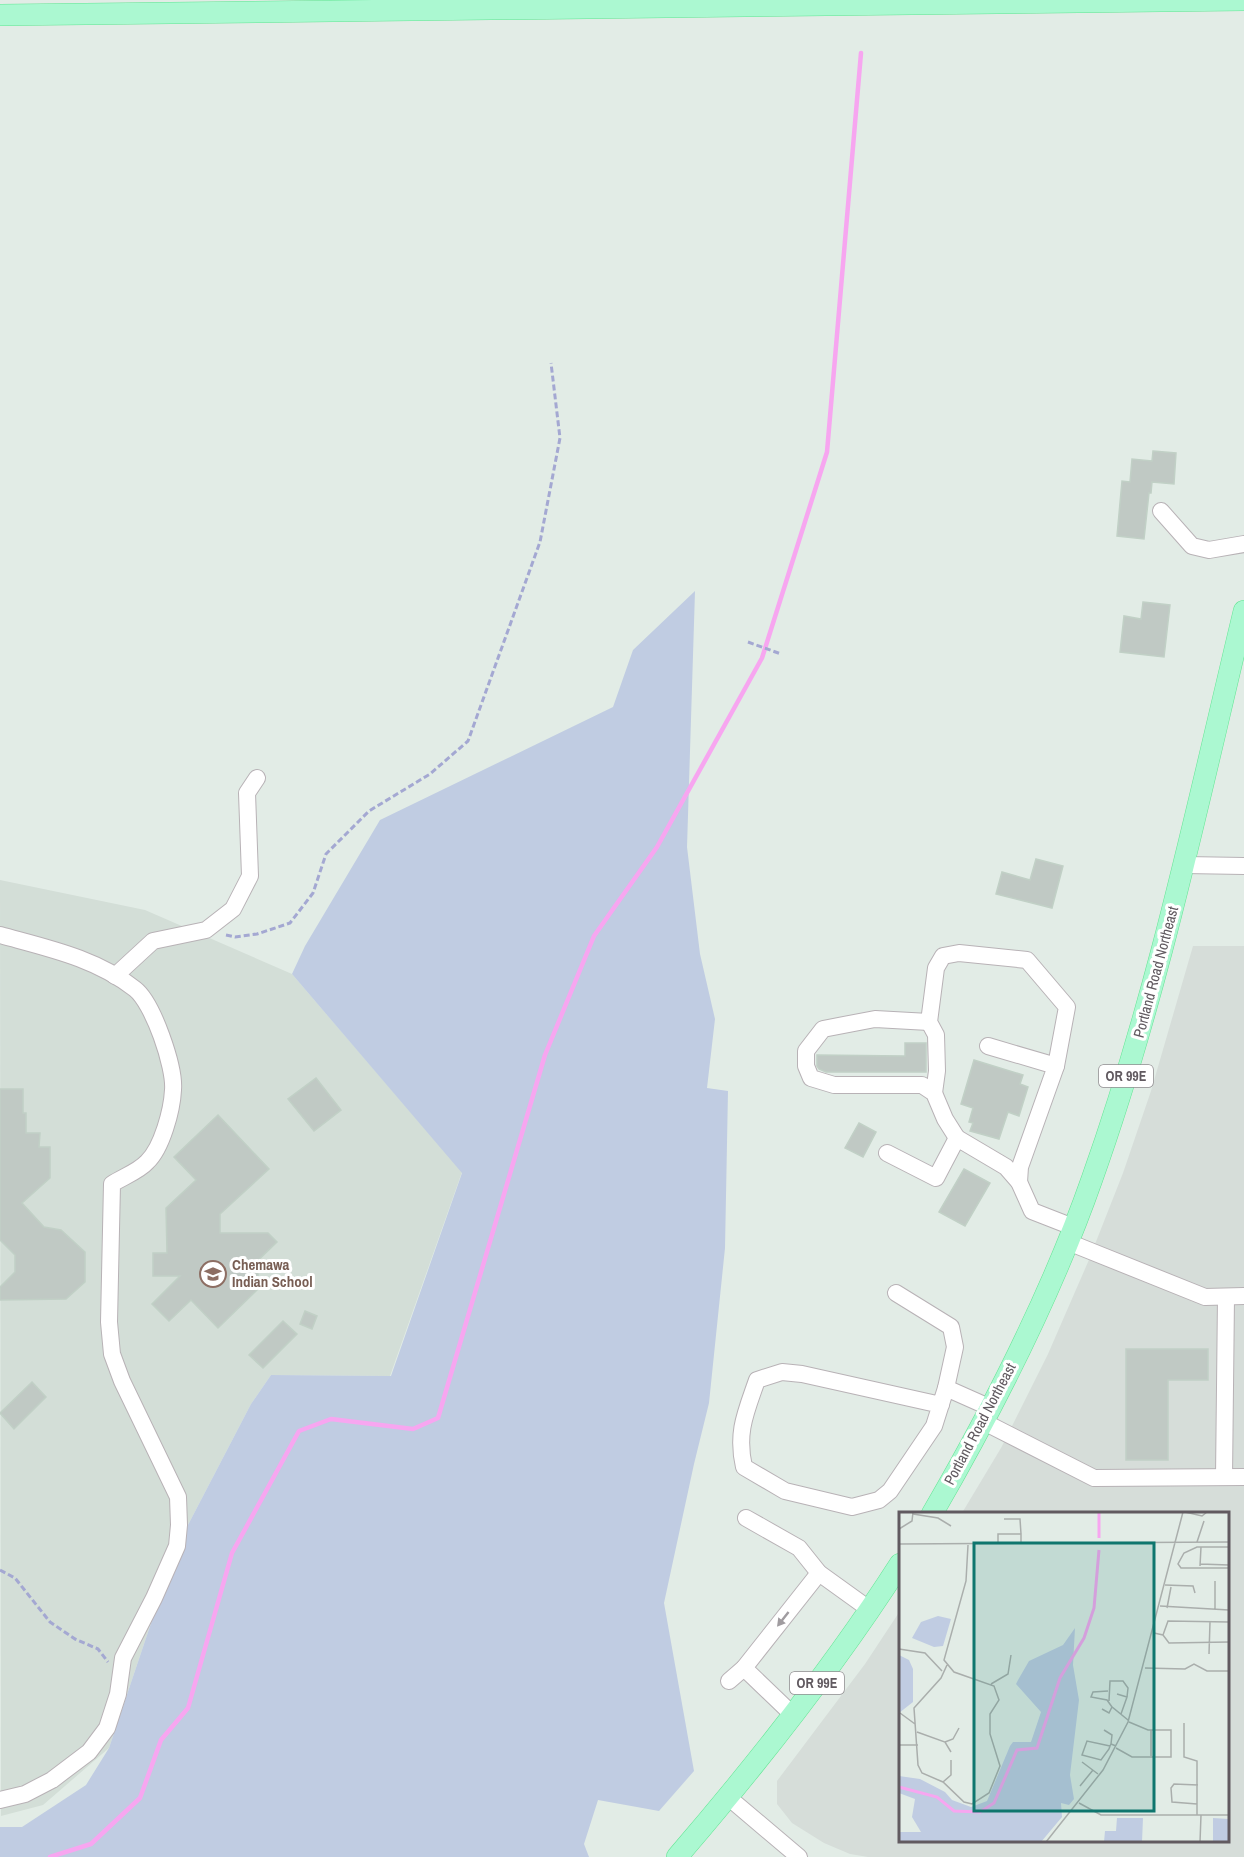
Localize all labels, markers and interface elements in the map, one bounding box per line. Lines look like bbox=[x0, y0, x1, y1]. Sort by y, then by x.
street label: Portland Road Northeast bbox=[1128, 903, 1183, 1040]
road number: OR 99E bbox=[1099, 1065, 1153, 1087]
place label: Chemawa Indian School bbox=[232, 1254, 313, 1292]
school or university icon: Chemawa Indian School bbox=[198, 1259, 228, 1289]
street label: Portland Road Northeast bbox=[939, 1359, 1021, 1488]
inset map bbox=[899, 1512, 1229, 1842]
one-way arrow bbox=[776, 1611, 789, 1627]
road number: OR 99E bbox=[790, 1672, 844, 1694]

